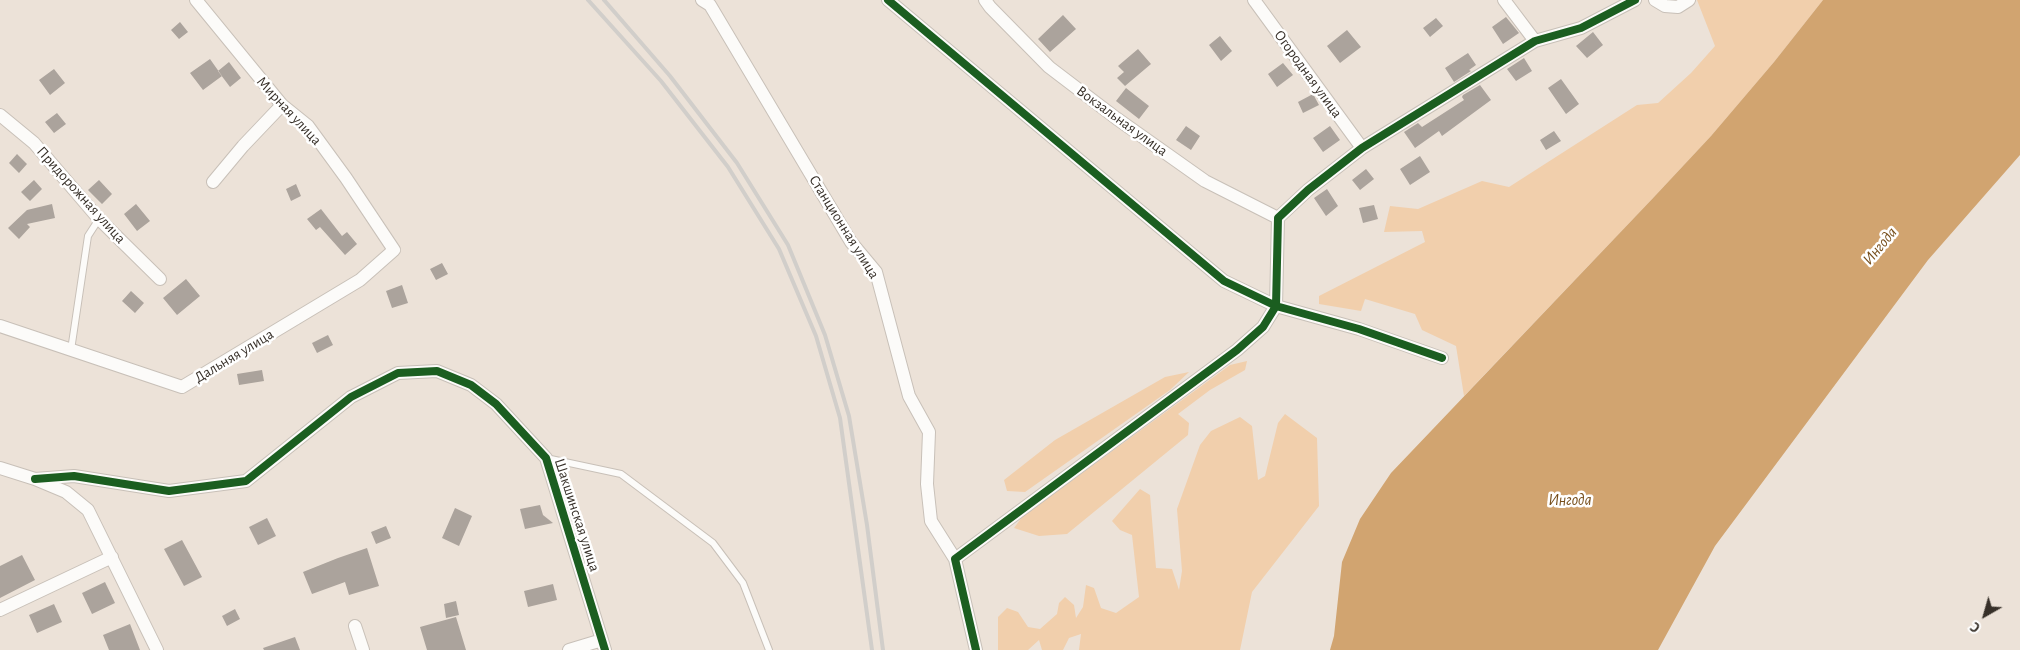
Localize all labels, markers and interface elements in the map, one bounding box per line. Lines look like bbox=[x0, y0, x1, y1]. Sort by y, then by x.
street label: Огородная улица bbox=[1270, 27, 1346, 121]
street label: Мирная улица bbox=[253, 73, 325, 149]
street label: Вокзальная улица bbox=[1073, 82, 1171, 160]
street label: Придорожная улица bbox=[33, 143, 129, 247]
street label: Станционная улица bbox=[805, 172, 883, 282]
water label: Ингода bbox=[1859, 223, 1901, 269]
street label: Дальняя улица bbox=[191, 325, 277, 387]
street label: Шакшинская улица bbox=[550, 456, 604, 574]
water label: Ингода bbox=[1548, 490, 1592, 510]
north arrow bbox=[1960, 590, 2010, 640]
text: С bbox=[1968, 619, 1983, 635]

